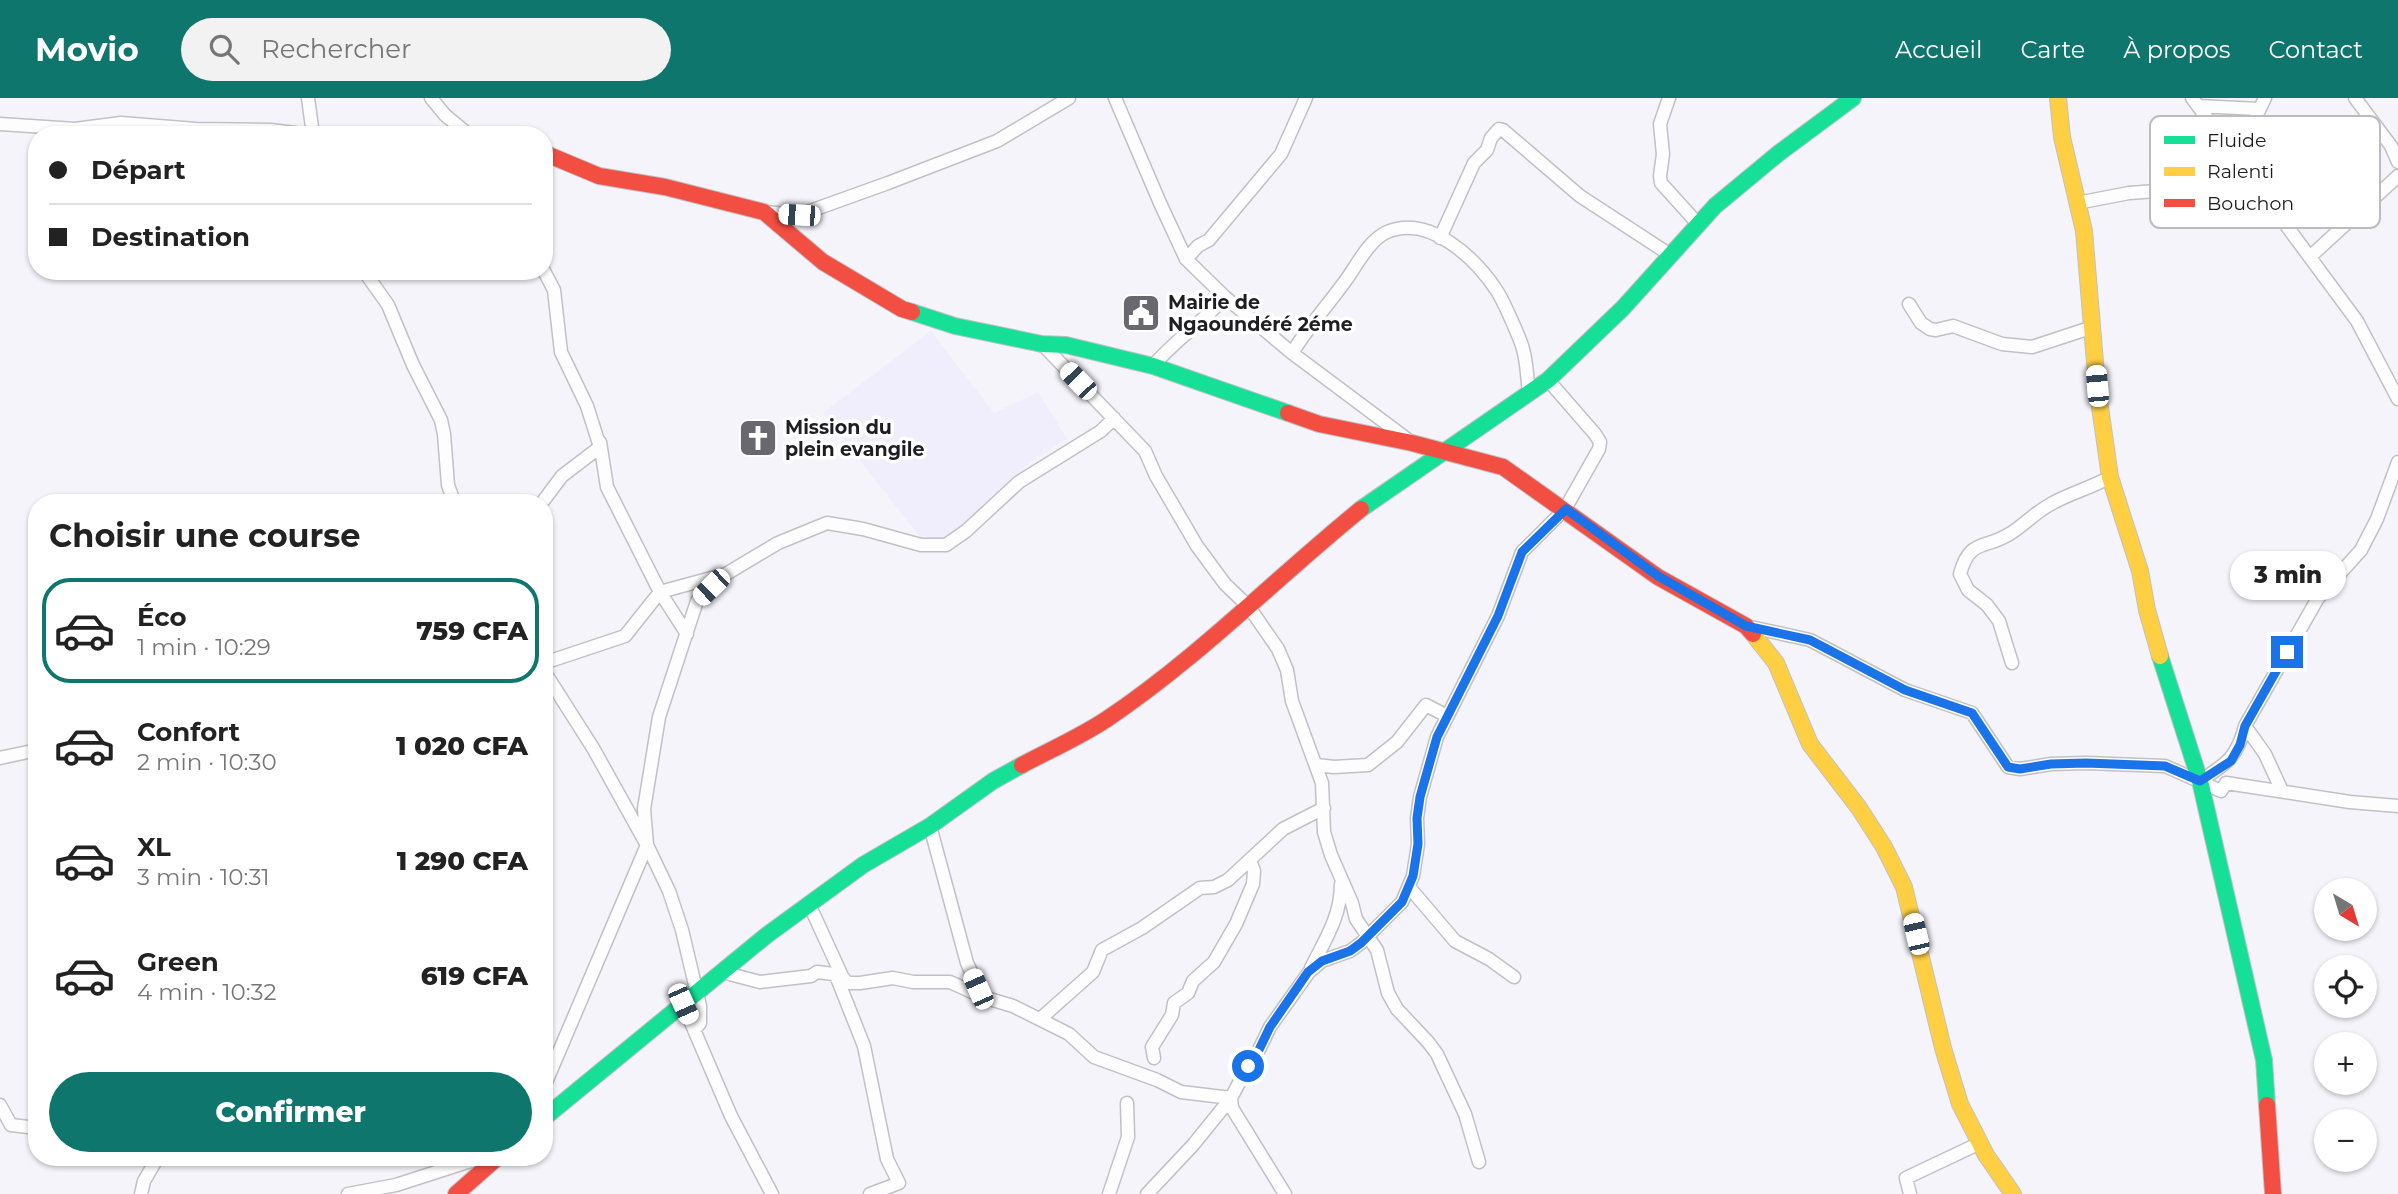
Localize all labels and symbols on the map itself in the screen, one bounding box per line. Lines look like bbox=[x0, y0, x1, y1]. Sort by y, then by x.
legend bbox=[2150, 116, 2380, 228]
text: Fluide bbox=[2207, 129, 2266, 152]
text: Ralenti bbox=[2207, 160, 2274, 183]
text: Bouchon bbox=[2207, 192, 2294, 215]
car bbox=[778, 203, 821, 227]
place label: Mairie de Ngaoundéré 2éme bbox=[1168, 291, 1353, 336]
public building icon: Mairie de Ngaoundéré 2éme bbox=[1120, 292, 1162, 334]
car bbox=[1056, 359, 1101, 403]
car bbox=[2085, 364, 2110, 408]
place label: Mission du plein evangile bbox=[785, 416, 924, 461]
church icon: Mission du plein evangile bbox=[737, 417, 779, 459]
callout: 3 min bbox=[2229, 550, 2345, 600]
car bbox=[689, 565, 734, 609]
route end bbox=[2271, 636, 2303, 668]
north arrow bbox=[2314, 878, 2376, 942]
car bbox=[1902, 911, 1931, 957]
car bbox=[960, 966, 997, 1012]
car bbox=[665, 981, 702, 1027]
route start bbox=[1232, 1050, 1264, 1082]

